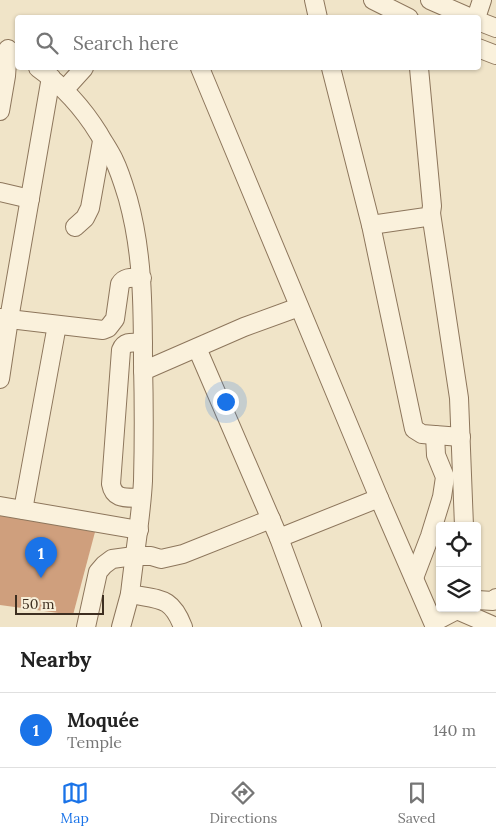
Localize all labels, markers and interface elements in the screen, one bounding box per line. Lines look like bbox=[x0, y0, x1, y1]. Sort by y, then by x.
search box bbox=[15, 15, 481, 70]
icon: search bbox=[33, 29, 61, 57]
text: Search here bbox=[73, 31, 179, 55]
your location bbox=[213, 389, 239, 415]
map controls bbox=[436, 522, 481, 612]
button: locate bbox=[436, 522, 481, 567]
pin: 1 bbox=[25, 537, 57, 578]
button: layers bbox=[436, 567, 481, 612]
scale bar bbox=[15, 592, 104, 615]
text: 50 m bbox=[22, 595, 55, 613]
text: Nearby bbox=[20, 646, 91, 673]
text: Moquée bbox=[67, 708, 139, 732]
text: 1 bbox=[33, 720, 39, 740]
text: 140 m bbox=[433, 720, 476, 740]
text: Temple bbox=[67, 732, 122, 752]
tab: Map bbox=[60, 779, 89, 827]
tab: Directions bbox=[209, 779, 277, 827]
tab: Saved bbox=[398, 779, 436, 827]

